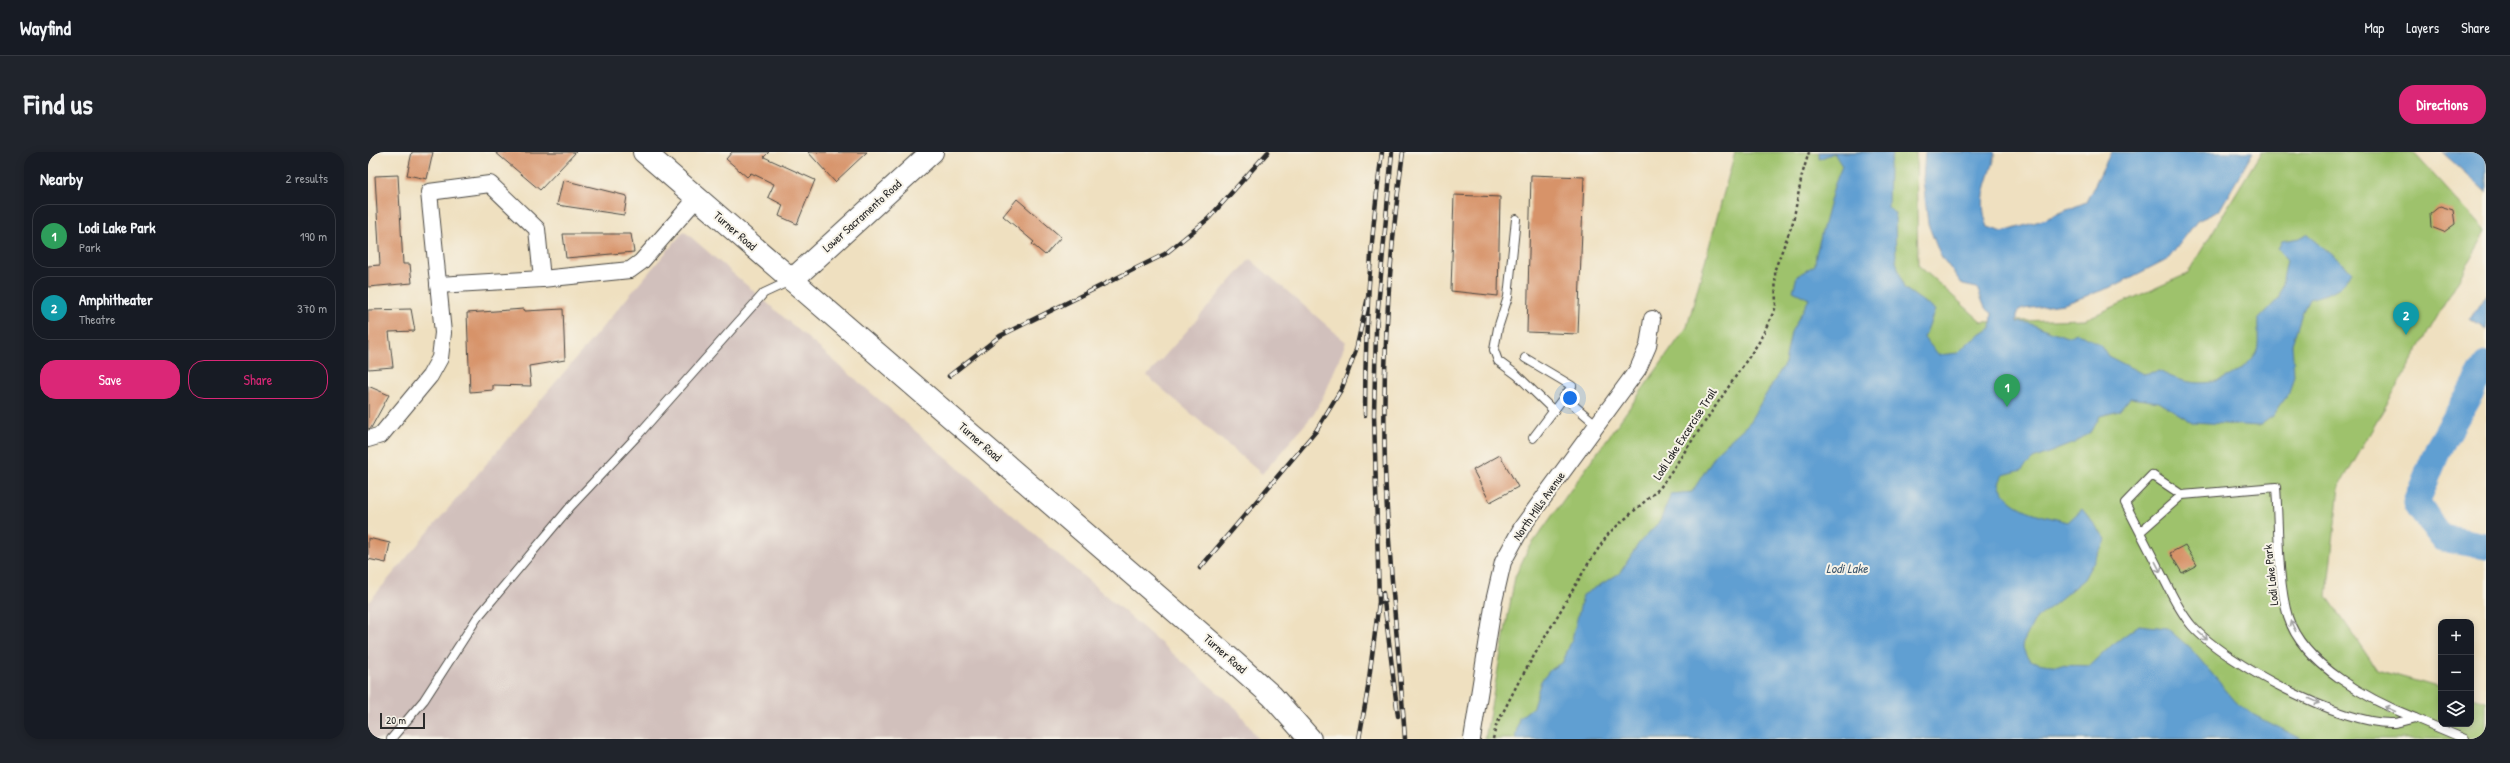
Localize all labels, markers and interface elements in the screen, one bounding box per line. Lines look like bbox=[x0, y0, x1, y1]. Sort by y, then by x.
text: Wayfind bbox=[20, 15, 71, 41]
text: Map bbox=[2364, 18, 2384, 37]
text: Layers bbox=[2406, 18, 2439, 37]
text: Share bbox=[2461, 18, 2490, 37]
text: Find us bbox=[24, 85, 93, 123]
button: Directions bbox=[2399, 85, 2486, 124]
text: Nearby bbox=[40, 167, 83, 190]
text: 2 results bbox=[286, 169, 328, 187]
street label: Lower Sacramento Road bbox=[818, 175, 905, 256]
street label: Turner Road bbox=[710, 207, 761, 254]
text: Lodi Lake Park bbox=[79, 217, 156, 238]
text: 1 bbox=[52, 227, 56, 245]
text: 190 m bbox=[300, 227, 327, 245]
text: Park bbox=[79, 238, 101, 256]
text: Amphitheater bbox=[79, 289, 153, 310]
text: 2 bbox=[51, 299, 57, 317]
text: 370 m bbox=[297, 299, 327, 317]
pin: 2 bbox=[2393, 302, 2419, 335]
text: Theatre bbox=[79, 310, 115, 328]
button: Save bbox=[40, 360, 180, 399]
button: Share bbox=[188, 360, 328, 399]
pin: 1 bbox=[1994, 374, 2020, 407]
street label: Lodi Lake Excercise Trail bbox=[1649, 384, 1721, 483]
your location bbox=[1560, 388, 1580, 408]
street label: Turner Road bbox=[955, 418, 1006, 465]
street label: North Mills Avenue bbox=[1509, 468, 1569, 544]
street label: Lodi Lake Park bbox=[2259, 544, 2282, 606]
water label: Lodi Lake bbox=[1826, 559, 1869, 577]
one-way arrow bbox=[2154, 560, 2162, 572]
map controls bbox=[2438, 619, 2474, 727]
button: + bbox=[2438, 619, 2474, 655]
one-way arrow bbox=[2289, 620, 2296, 632]
street label: Turner Road bbox=[1200, 630, 1251, 677]
one-way arrow bbox=[2197, 631, 2207, 640]
button: − bbox=[2438, 655, 2474, 691]
button: layers bbox=[2438, 691, 2474, 727]
one-way arrow bbox=[2308, 698, 2320, 705]
one-way arrow bbox=[2385, 704, 2397, 712]
scale bar bbox=[380, 711, 425, 730]
text: 20 m bbox=[386, 713, 406, 727]

